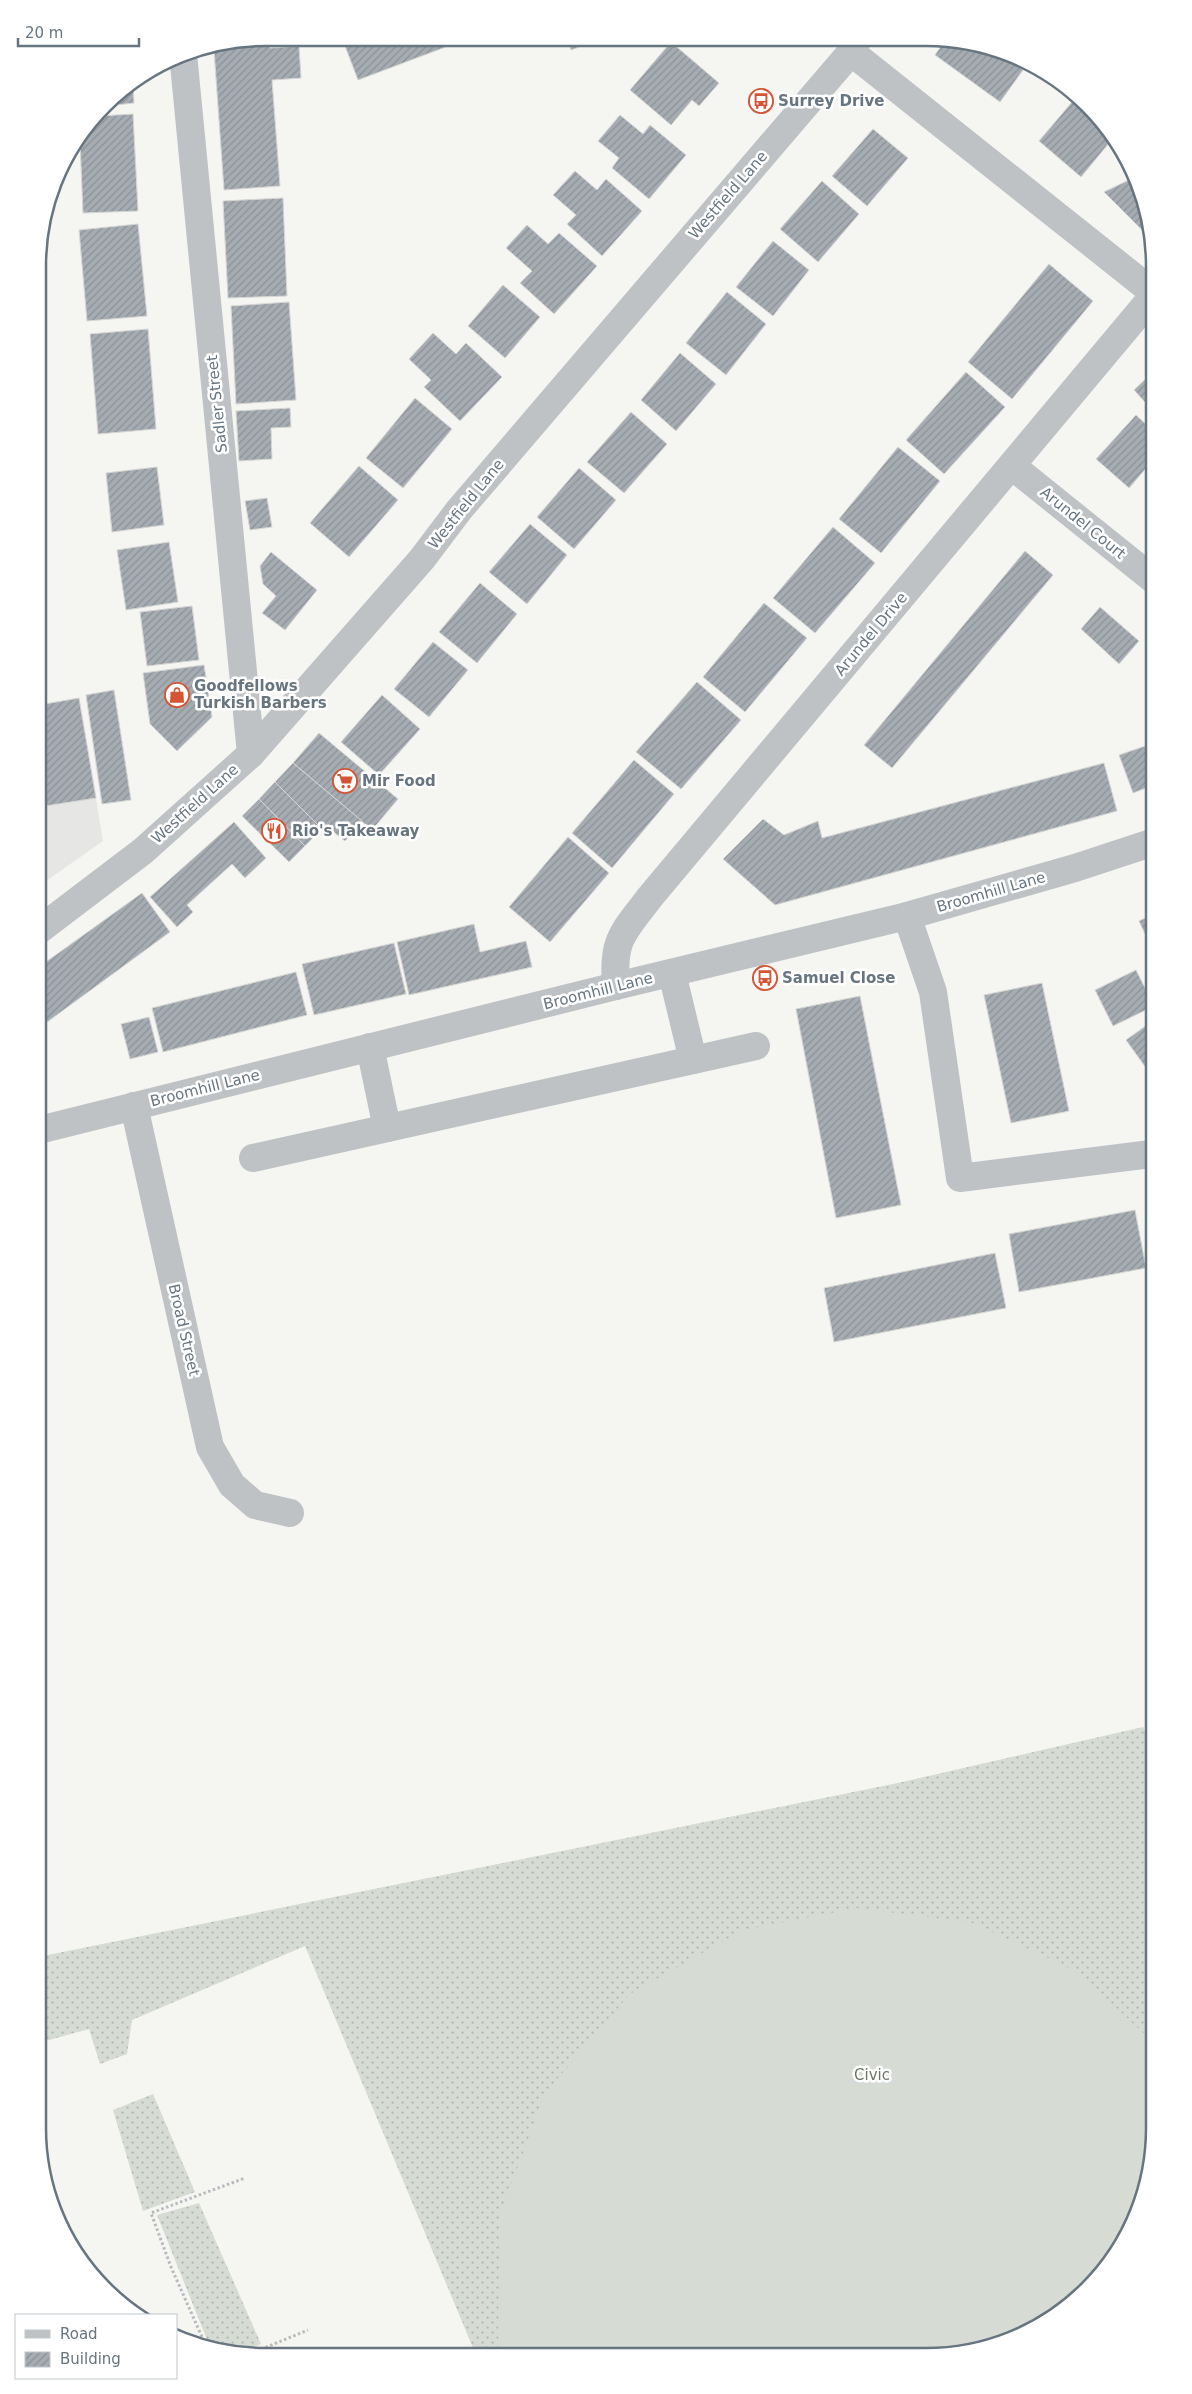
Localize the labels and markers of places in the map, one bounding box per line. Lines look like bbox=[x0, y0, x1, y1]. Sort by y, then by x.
bus stop icon: Surrey Drive bbox=[748, 88, 774, 114]
place label: Surrey Drive bbox=[778, 92, 884, 110]
place label: Goodfellows Turkish Barbers bbox=[194, 677, 327, 712]
shop icon: Goodfellows Turkish Barbers bbox=[164, 682, 190, 708]
supermarket icon: Mir Food bbox=[332, 768, 358, 794]
place label: Mir Food bbox=[362, 772, 436, 790]
restaurant icon: Rio's Takeaway bbox=[261, 818, 287, 844]
place label: Rio's Takeaway bbox=[292, 822, 420, 840]
bus stop icon: Samuel Close bbox=[752, 965, 778, 991]
place label: Samuel Close bbox=[782, 969, 895, 987]

